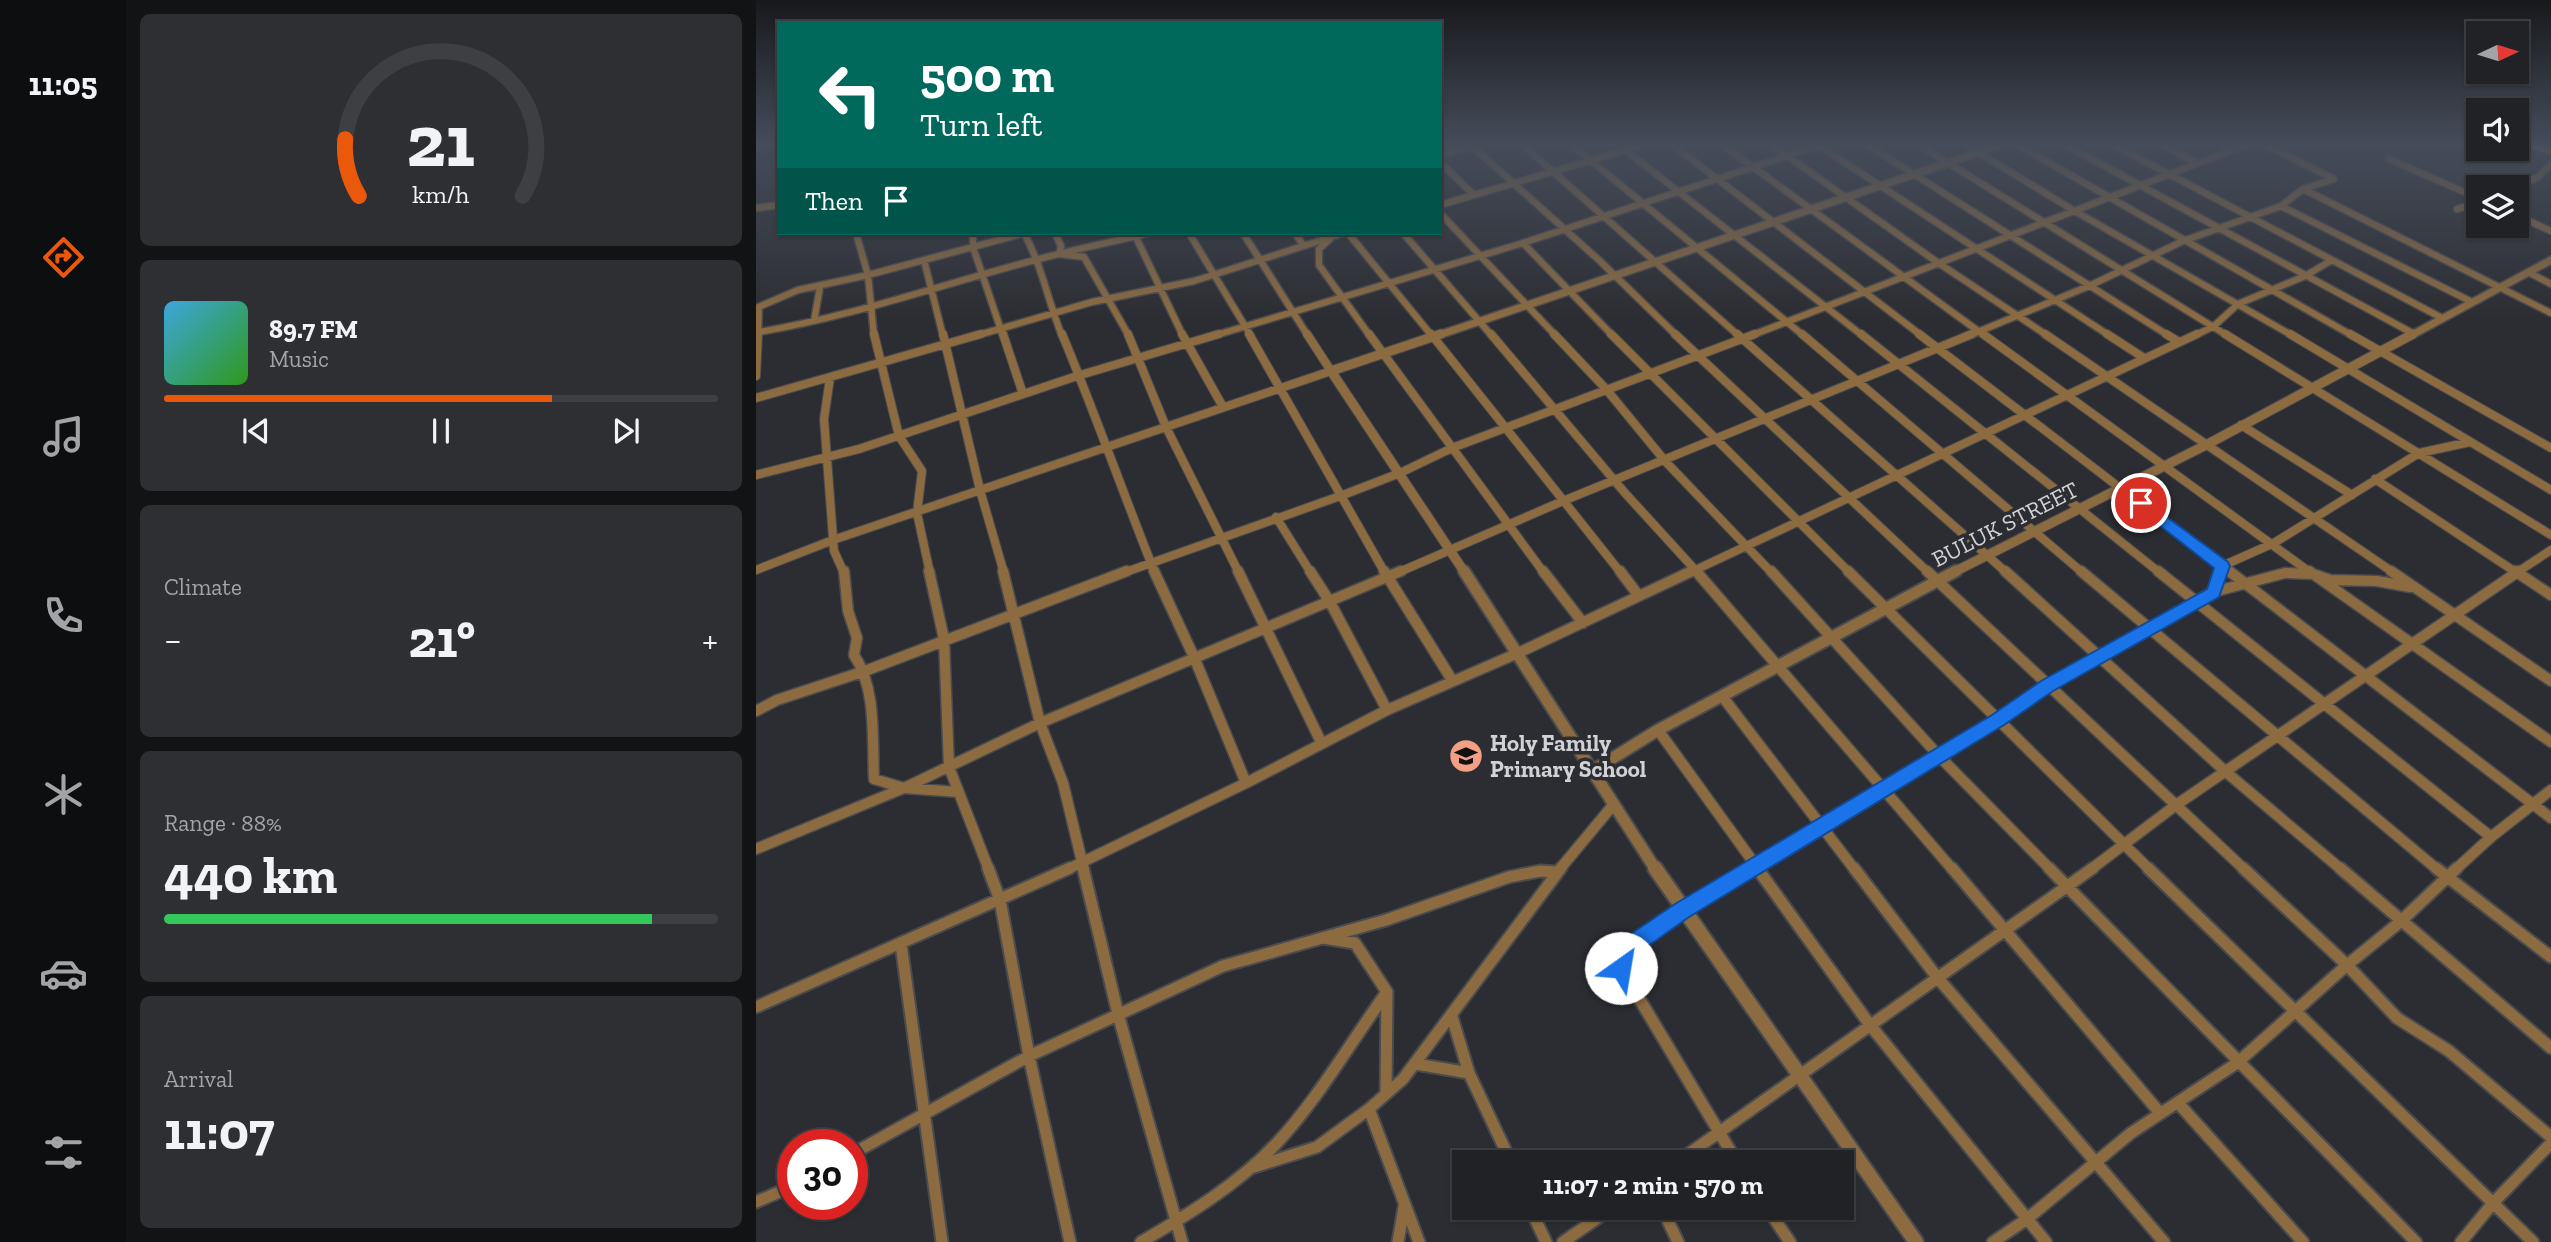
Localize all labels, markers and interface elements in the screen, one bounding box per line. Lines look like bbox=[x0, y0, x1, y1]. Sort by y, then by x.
north arrow bbox=[2466, 21, 2529, 84]
map controls bbox=[2466, 21, 2529, 238]
text: 500 m bbox=[920, 46, 1054, 105]
icon: left bbox=[805, 49, 896, 140]
text: 11:05 bbox=[29, 65, 97, 103]
text: 21 bbox=[407, 97, 475, 185]
button: sound bbox=[2466, 98, 2529, 161]
text: Turn left bbox=[920, 106, 1042, 144]
button: layers bbox=[2466, 175, 2529, 238]
text: km/h bbox=[412, 179, 470, 209]
icon: arrive bbox=[877, 182, 915, 220]
text: Then bbox=[805, 185, 863, 217]
icon: directions bbox=[39, 233, 88, 282]
text: 89.7 FM bbox=[269, 313, 358, 345]
text: Music bbox=[269, 345, 329, 373]
icon: music bbox=[39, 412, 88, 461]
icon: previous bbox=[237, 412, 275, 450]
icon: pause bbox=[422, 412, 460, 450]
icon: next bbox=[607, 412, 645, 450]
pin bbox=[2111, 473, 2171, 533]
street label: BULUK STREET bbox=[1927, 475, 2083, 573]
icon: arrive bbox=[2122, 484, 2160, 522]
text: Climate bbox=[164, 573, 242, 601]
icon: phone bbox=[39, 591, 88, 640]
text: 21° bbox=[408, 608, 475, 670]
text: − bbox=[164, 617, 182, 663]
text: + bbox=[702, 617, 718, 663]
place label: Holy Family Primary School bbox=[1490, 729, 1647, 783]
school or university icon: Holy Family Primary School bbox=[1447, 737, 1485, 775]
icon: climate bbox=[39, 770, 88, 819]
text: Range · 88% bbox=[164, 809, 282, 837]
text: 440 km bbox=[164, 844, 337, 906]
position arrow bbox=[1584, 931, 1658, 1005]
icon: car bbox=[39, 949, 88, 998]
text: Arrival bbox=[164, 1065, 233, 1093]
text: 11:07 bbox=[164, 1100, 275, 1162]
icon: filters bbox=[39, 1128, 88, 1177]
speed limit sign: 30 bbox=[777, 1129, 868, 1220]
text: 11:07 · 2 min · 570 m bbox=[1543, 1169, 1763, 1201]

